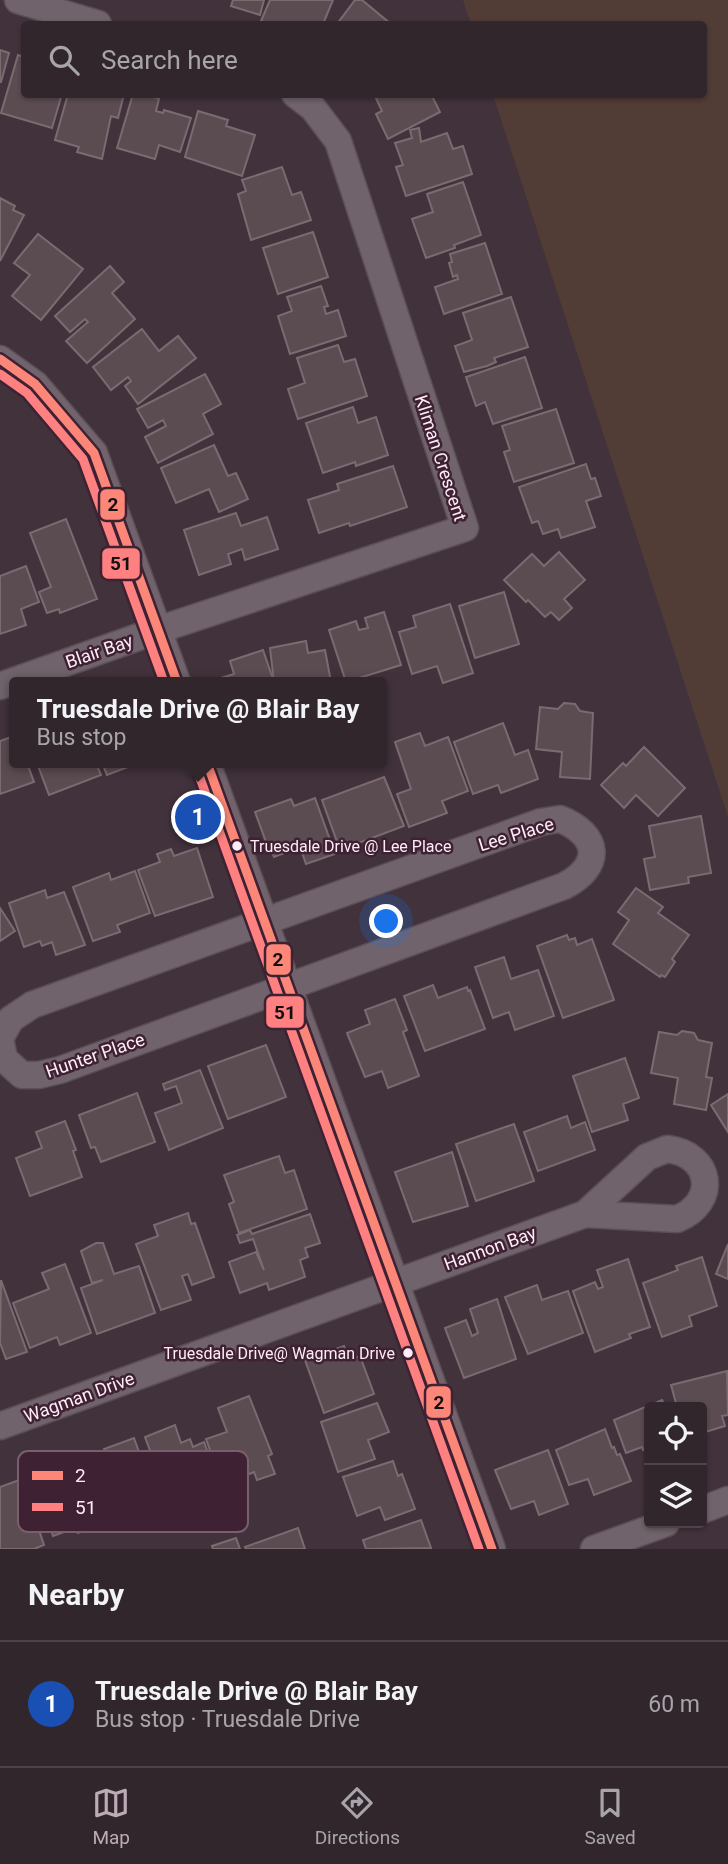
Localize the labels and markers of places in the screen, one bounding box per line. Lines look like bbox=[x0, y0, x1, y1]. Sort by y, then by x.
pin: 1 bbox=[175, 791, 221, 843]
place label: Truesdale Drive @ Lee Place bbox=[250, 837, 451, 856]
marker: Truesdale Drive @ Lee Place bbox=[230, 839, 244, 853]
place label: Truesdale Drive@ Wagman Drive bbox=[164, 1344, 395, 1363]
marker: Truesdale Drive@ Wagman Drive bbox=[401, 1346, 415, 1360]

